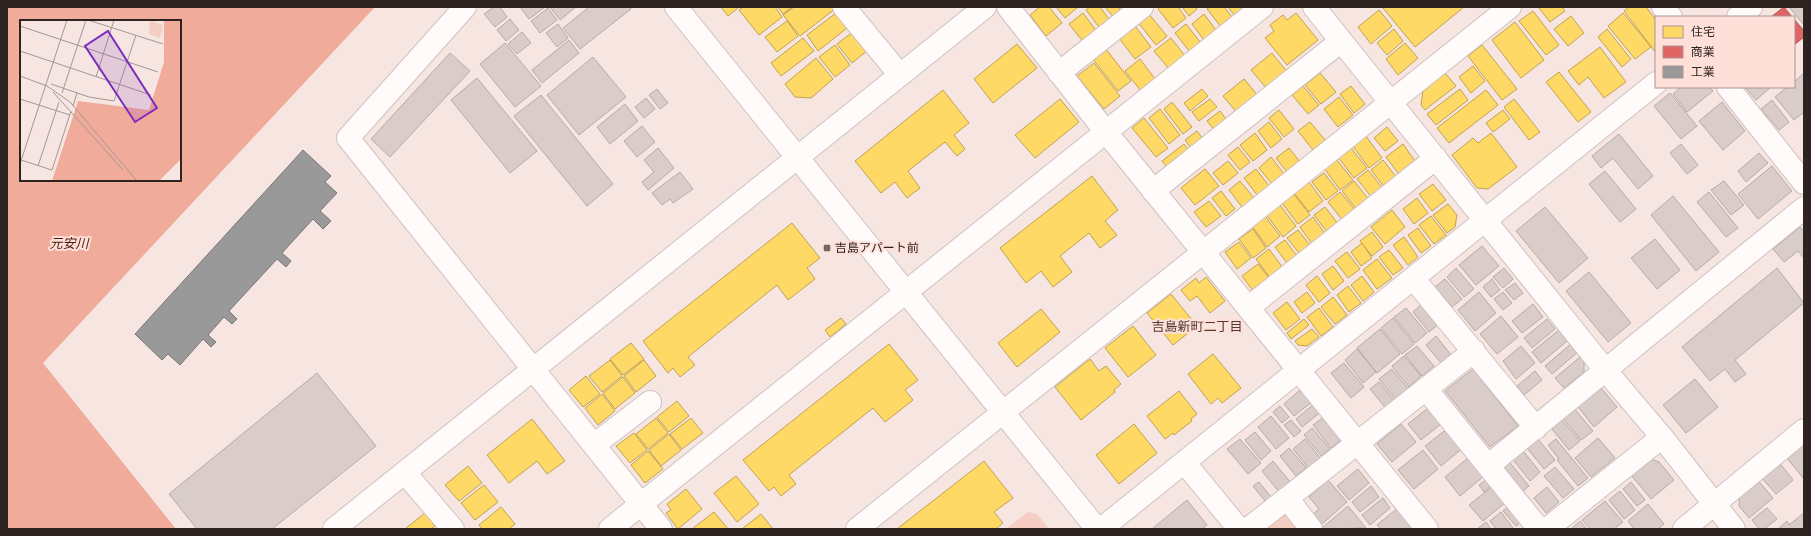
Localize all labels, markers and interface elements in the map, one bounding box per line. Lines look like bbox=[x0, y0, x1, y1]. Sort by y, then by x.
legend bbox=[1655, 16, 1795, 88]
inset map bbox=[20, 20, 181, 181]
text: 住宅 bbox=[1691, 25, 1715, 40]
text: 商業 bbox=[1691, 45, 1715, 60]
text: 工業 bbox=[1691, 65, 1715, 80]
water label: 元安川 bbox=[49, 236, 90, 252]
place label: 吉島アパート前 bbox=[835, 241, 919, 256]
marker: 吉島アパート前 bbox=[822, 243, 832, 253]
district label: 吉島新町二丁目 bbox=[1151, 319, 1243, 335]

